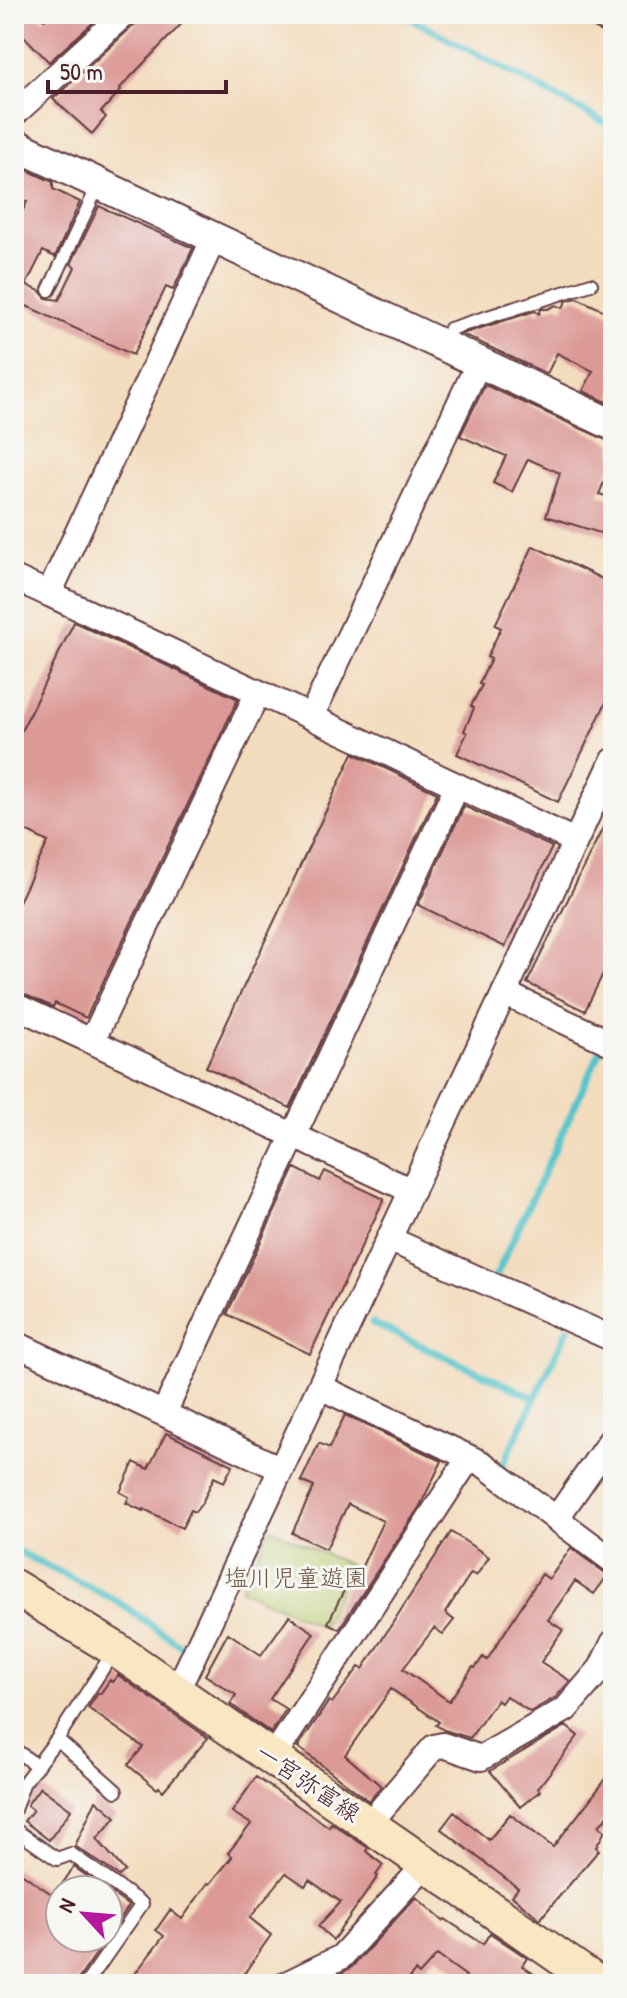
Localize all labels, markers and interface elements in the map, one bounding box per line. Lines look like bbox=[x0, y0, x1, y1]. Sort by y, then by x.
scale bar bbox=[48, 44, 226, 94]
text: 50 m bbox=[60, 55, 103, 87]
park label: 塩川児童遊園 bbox=[224, 1561, 368, 1593]
street label: 一宮弥富線 bbox=[250, 1735, 367, 1829]
north arrow bbox=[44, 1874, 124, 1954]
text: N bbox=[50, 1893, 82, 1917]

